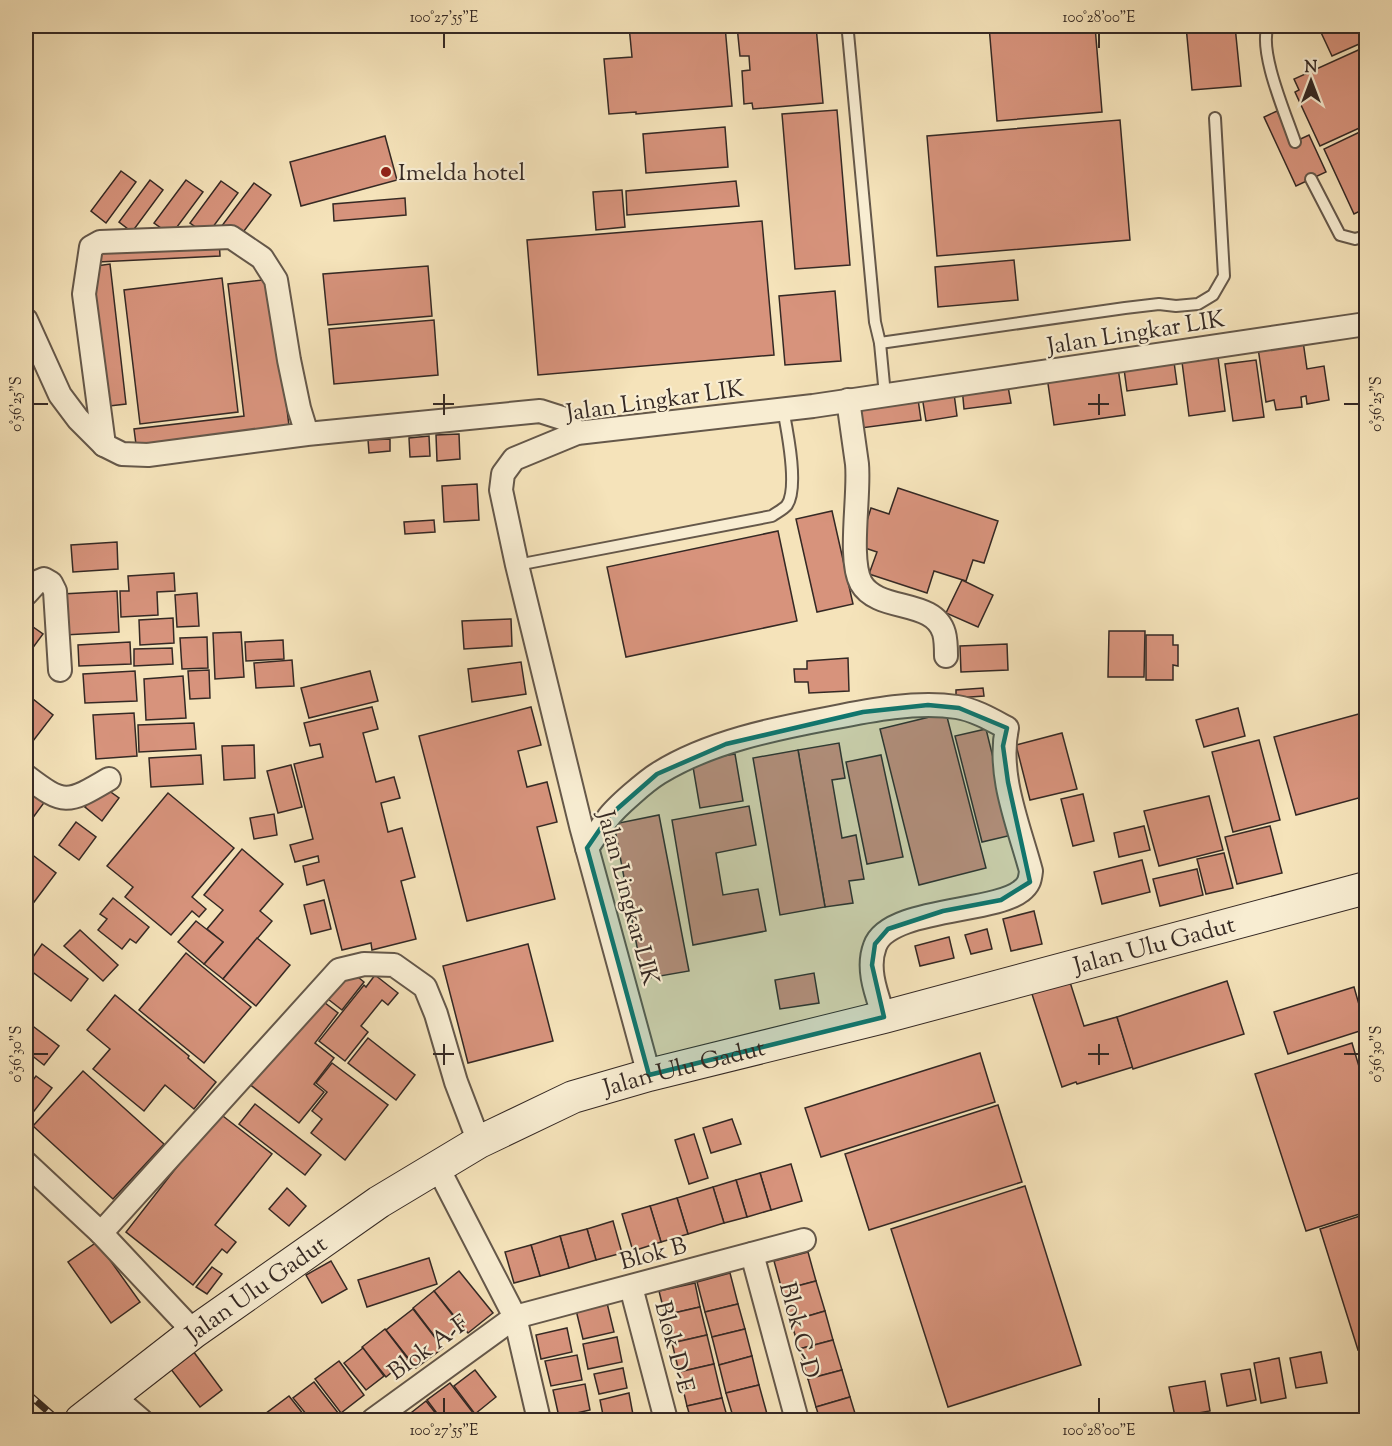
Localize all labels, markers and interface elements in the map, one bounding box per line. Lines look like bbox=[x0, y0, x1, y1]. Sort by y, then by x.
text: 100°27'55"E bbox=[410, 8, 478, 29]
text: 100°28'00"E bbox=[1063, 8, 1135, 29]
north arrow bbox=[1281, 51, 1341, 111]
text: N bbox=[1305, 57, 1318, 80]
place label: Imelda hotel bbox=[398, 157, 526, 191]
marker: Imelda hotel bbox=[379, 165, 393, 179]
street label: Jalan Lingkar LIK bbox=[1043, 303, 1228, 365]
street label: Jalan Lingkar LIK bbox=[562, 373, 747, 432]
text: 0°56'25"S bbox=[7, 376, 28, 432]
text: 0°56'25"S bbox=[1367, 376, 1388, 432]
street label: Jalan Lingkar LIK bbox=[587, 805, 667, 990]
street label: Jalan Ulu Gadut bbox=[1068, 909, 1239, 985]
text: 0°56'30"S bbox=[7, 1026, 28, 1082]
text: 0°56'30"S bbox=[1367, 1026, 1388, 1082]
street label: Jalan Ulu Gadut bbox=[598, 1032, 769, 1107]
street label: Jalan Ulu Gadut bbox=[178, 1228, 335, 1353]
street label: Blok B bbox=[616, 1230, 691, 1280]
street label: Blok C-D bbox=[769, 1279, 827, 1382]
street label: Blok D-E bbox=[644, 1298, 702, 1398]
street label: Blok A-F bbox=[382, 1308, 477, 1390]
text: 100°27'55"E bbox=[410, 1421, 478, 1442]
text: 100°28'00"E bbox=[1063, 1421, 1135, 1442]

